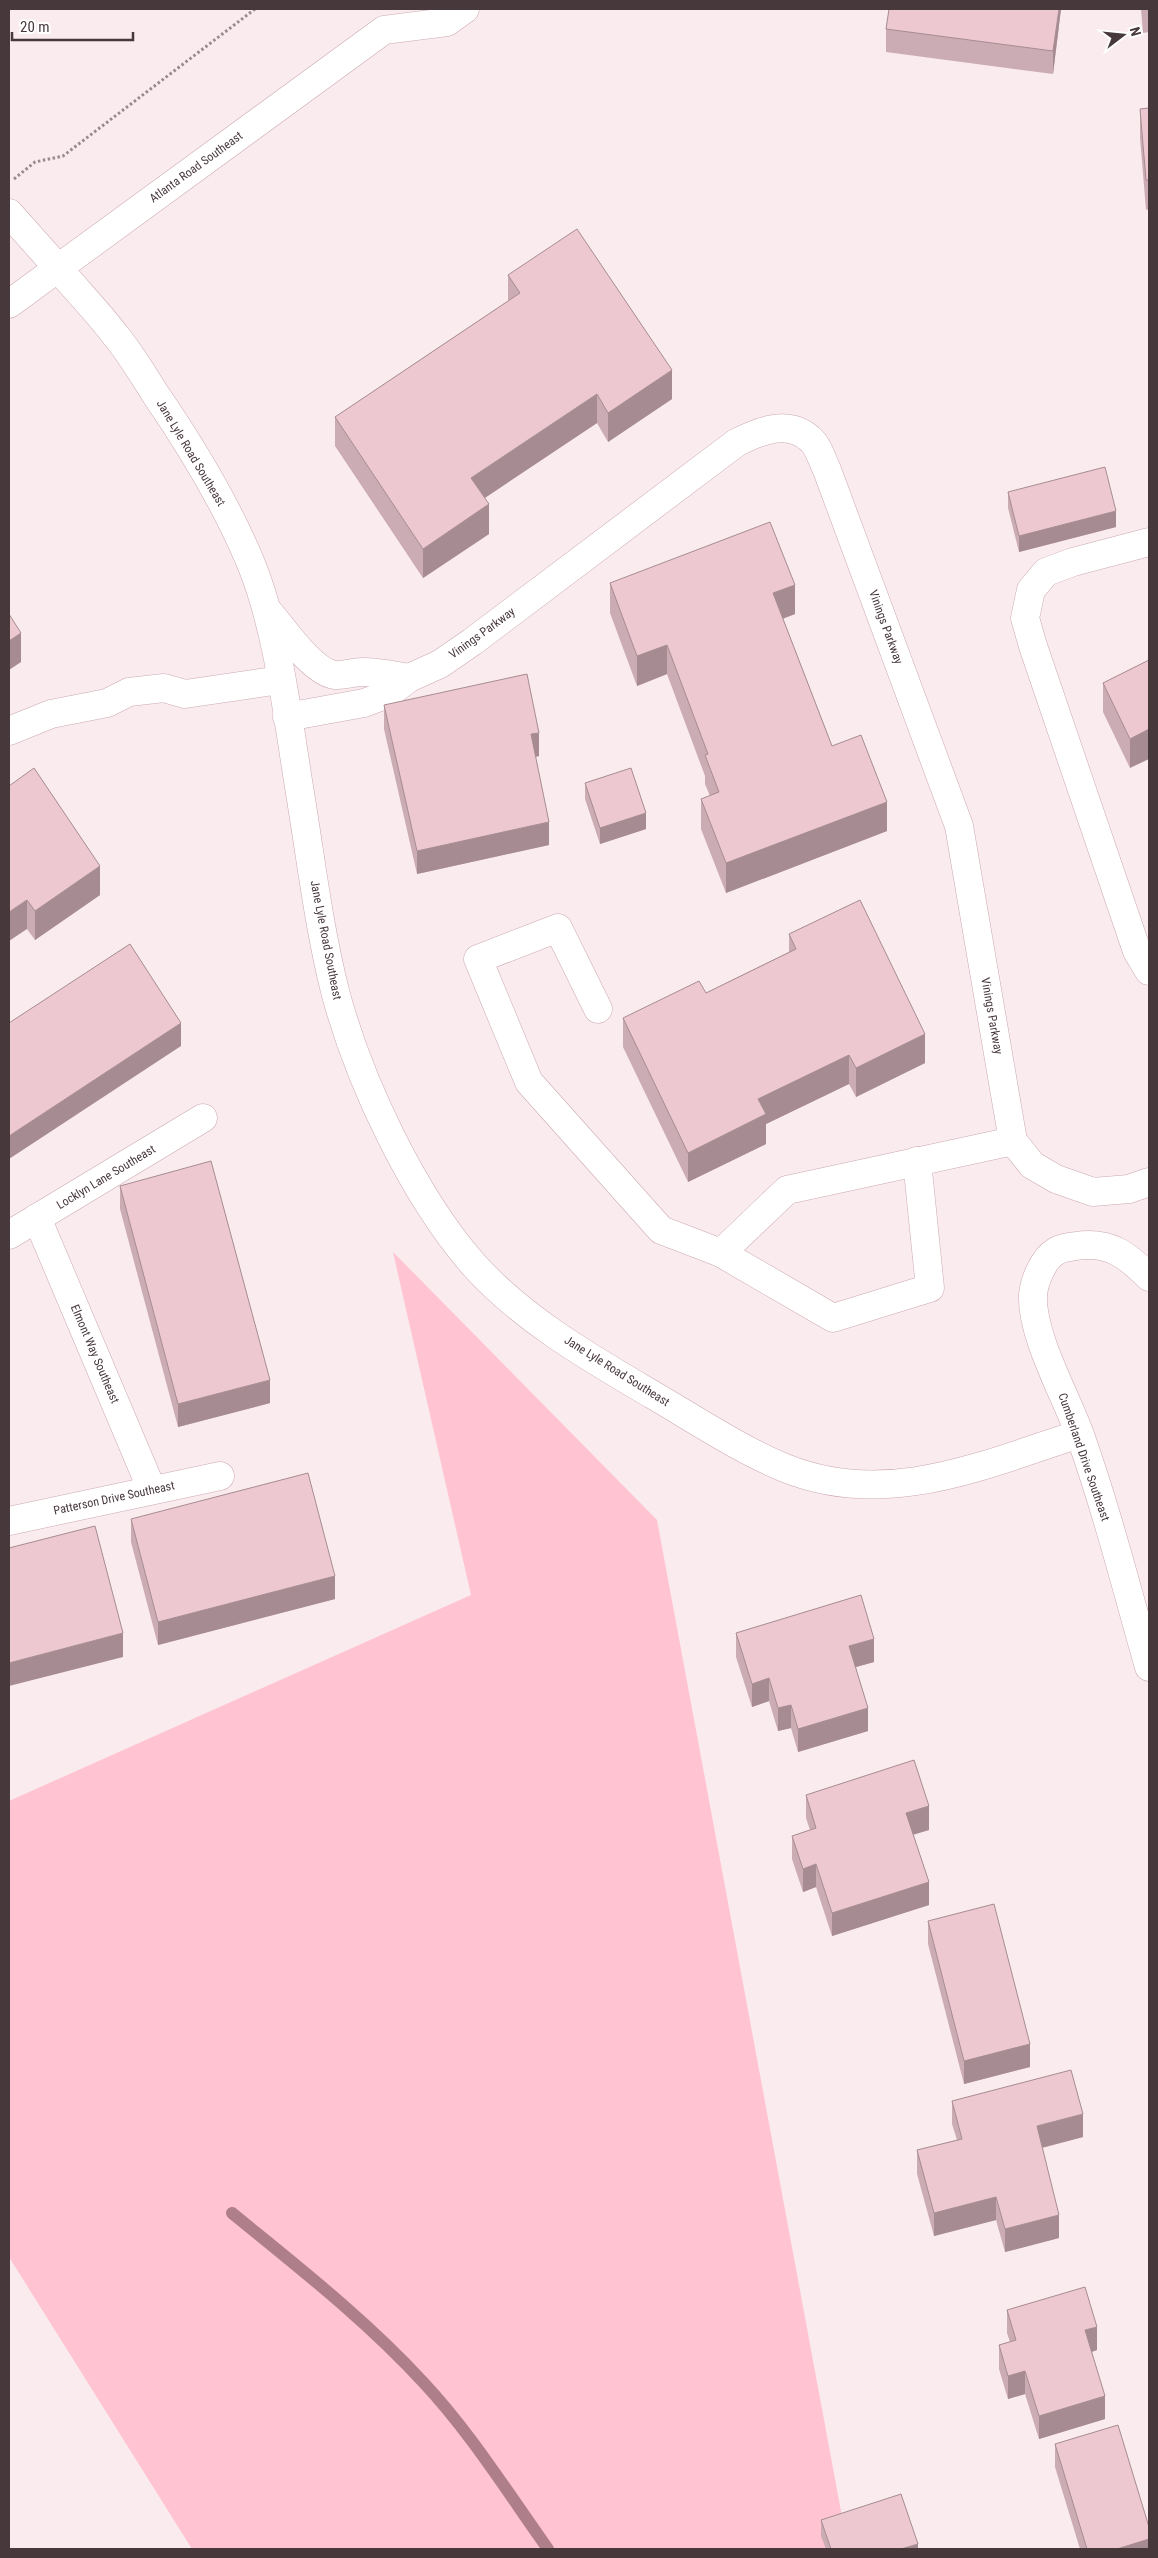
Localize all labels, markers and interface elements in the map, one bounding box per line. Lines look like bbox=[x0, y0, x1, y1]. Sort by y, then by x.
scale bar bbox=[12, 10, 134, 42]
north arrow bbox=[1098, 10, 1148, 60]
text: 20 m bbox=[20, 18, 50, 36]
text: N bbox=[1127, 25, 1144, 38]
street label: Atlanta Road Southeast bbox=[147, 128, 246, 205]
street label: Jane Lyle Road Southeast bbox=[154, 397, 229, 509]
street label: Vinings Parkway bbox=[866, 588, 906, 666]
street label: Vinings Parkway bbox=[446, 604, 518, 662]
street label: Jane Lyle Road Southeast bbox=[308, 879, 345, 1001]
street label: Vinings Parkway bbox=[978, 976, 1006, 1056]
street label: Locklyn Lane Southeast bbox=[54, 1142, 158, 1212]
street label: Elmont Way Southeast bbox=[68, 1302, 122, 1406]
street label: Jane Lyle Road Southeast bbox=[562, 1333, 673, 1409]
street label: Cumberland Drive Southeast bbox=[1056, 1391, 1113, 1523]
street label: Patterson Drive Southeast bbox=[52, 1478, 176, 1518]

